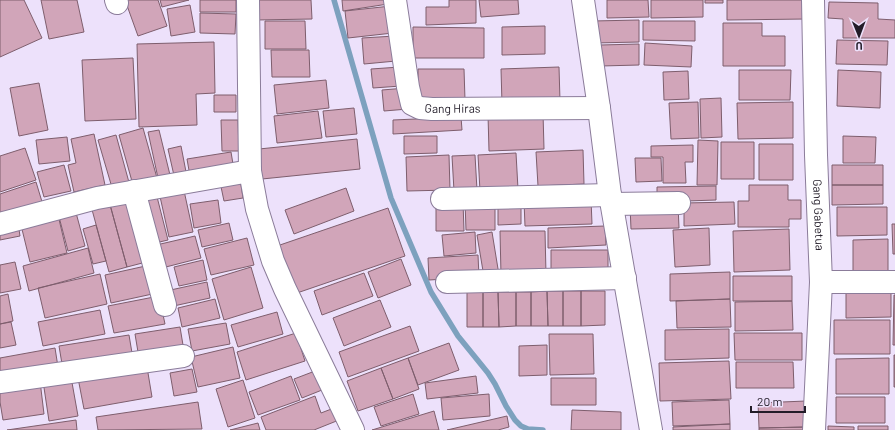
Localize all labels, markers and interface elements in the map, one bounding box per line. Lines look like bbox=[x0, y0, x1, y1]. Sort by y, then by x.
north arrow bbox=[839, 16, 879, 56]
text: U bbox=[856, 40, 863, 53]
street label: Gang Hiras bbox=[424, 100, 481, 115]
street label: Gang Gabetua bbox=[811, 179, 828, 251]
scale bar bbox=[751, 388, 805, 414]
text: 20 m bbox=[757, 394, 783, 408]

